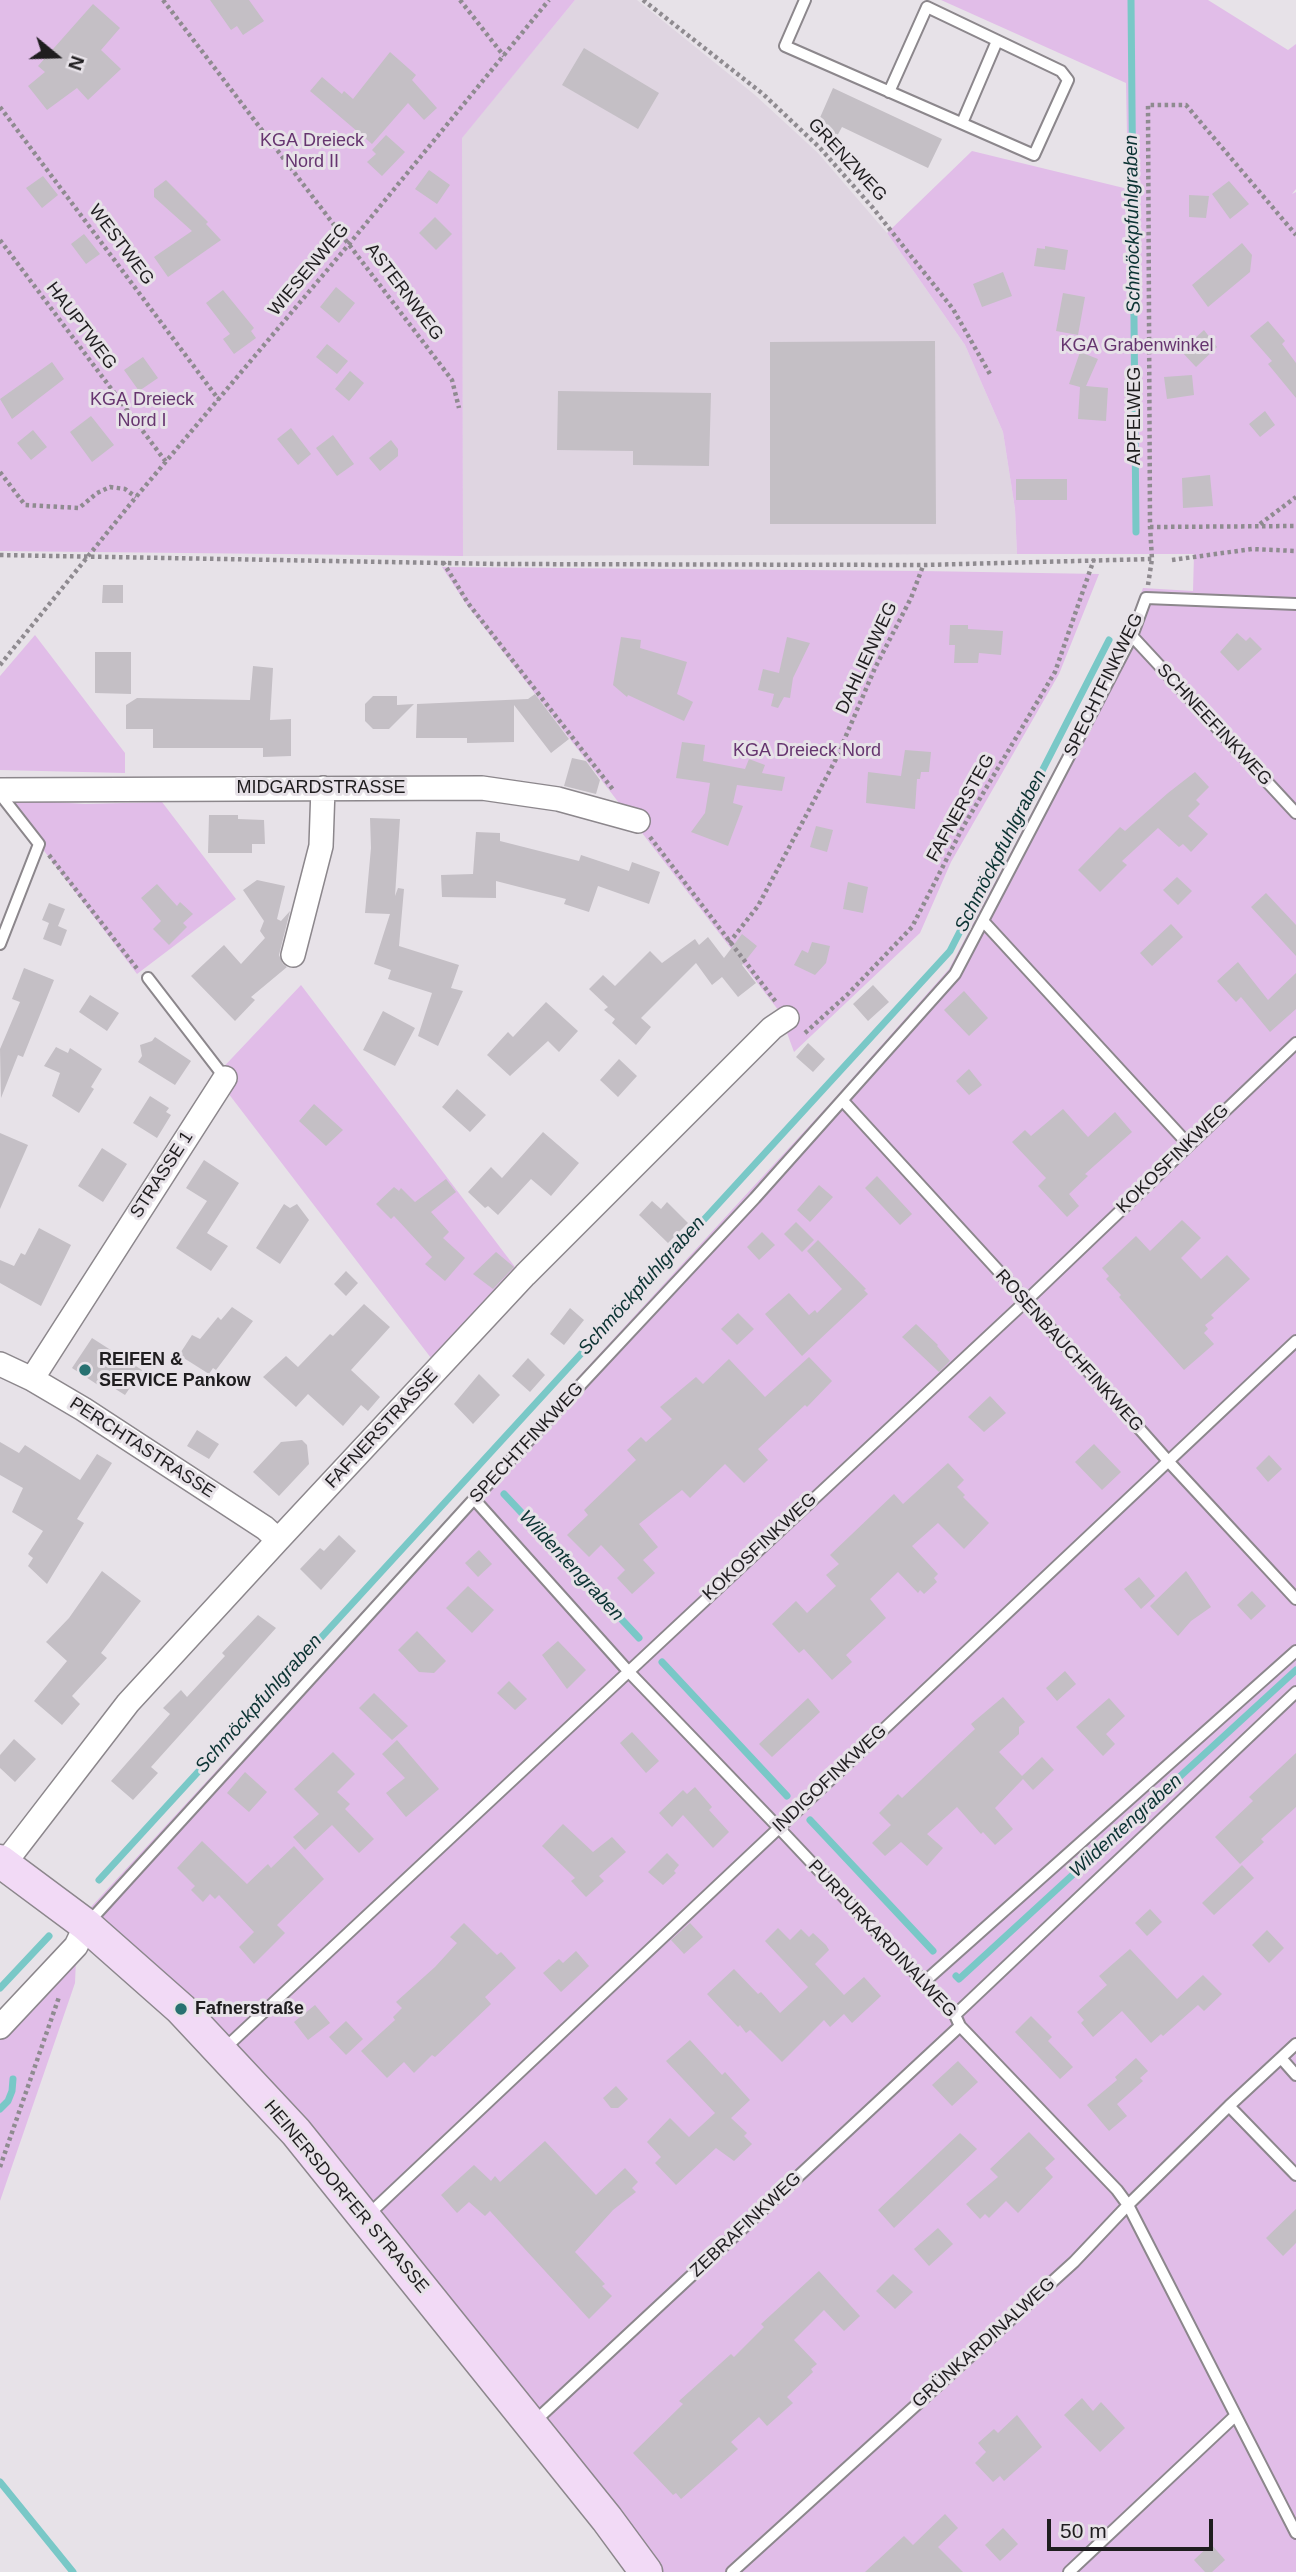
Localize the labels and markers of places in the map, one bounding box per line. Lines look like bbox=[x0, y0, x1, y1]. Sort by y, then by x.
place label: REIFEN & SERVICE Pankow bbox=[99, 1349, 251, 1392]
marker: REIFEN & SERVICE Pankow bbox=[77, 1362, 93, 1378]
place label: Fafnerstraße bbox=[195, 1998, 304, 2020]
marker: Fafnerstraße bbox=[173, 2001, 189, 2017]

